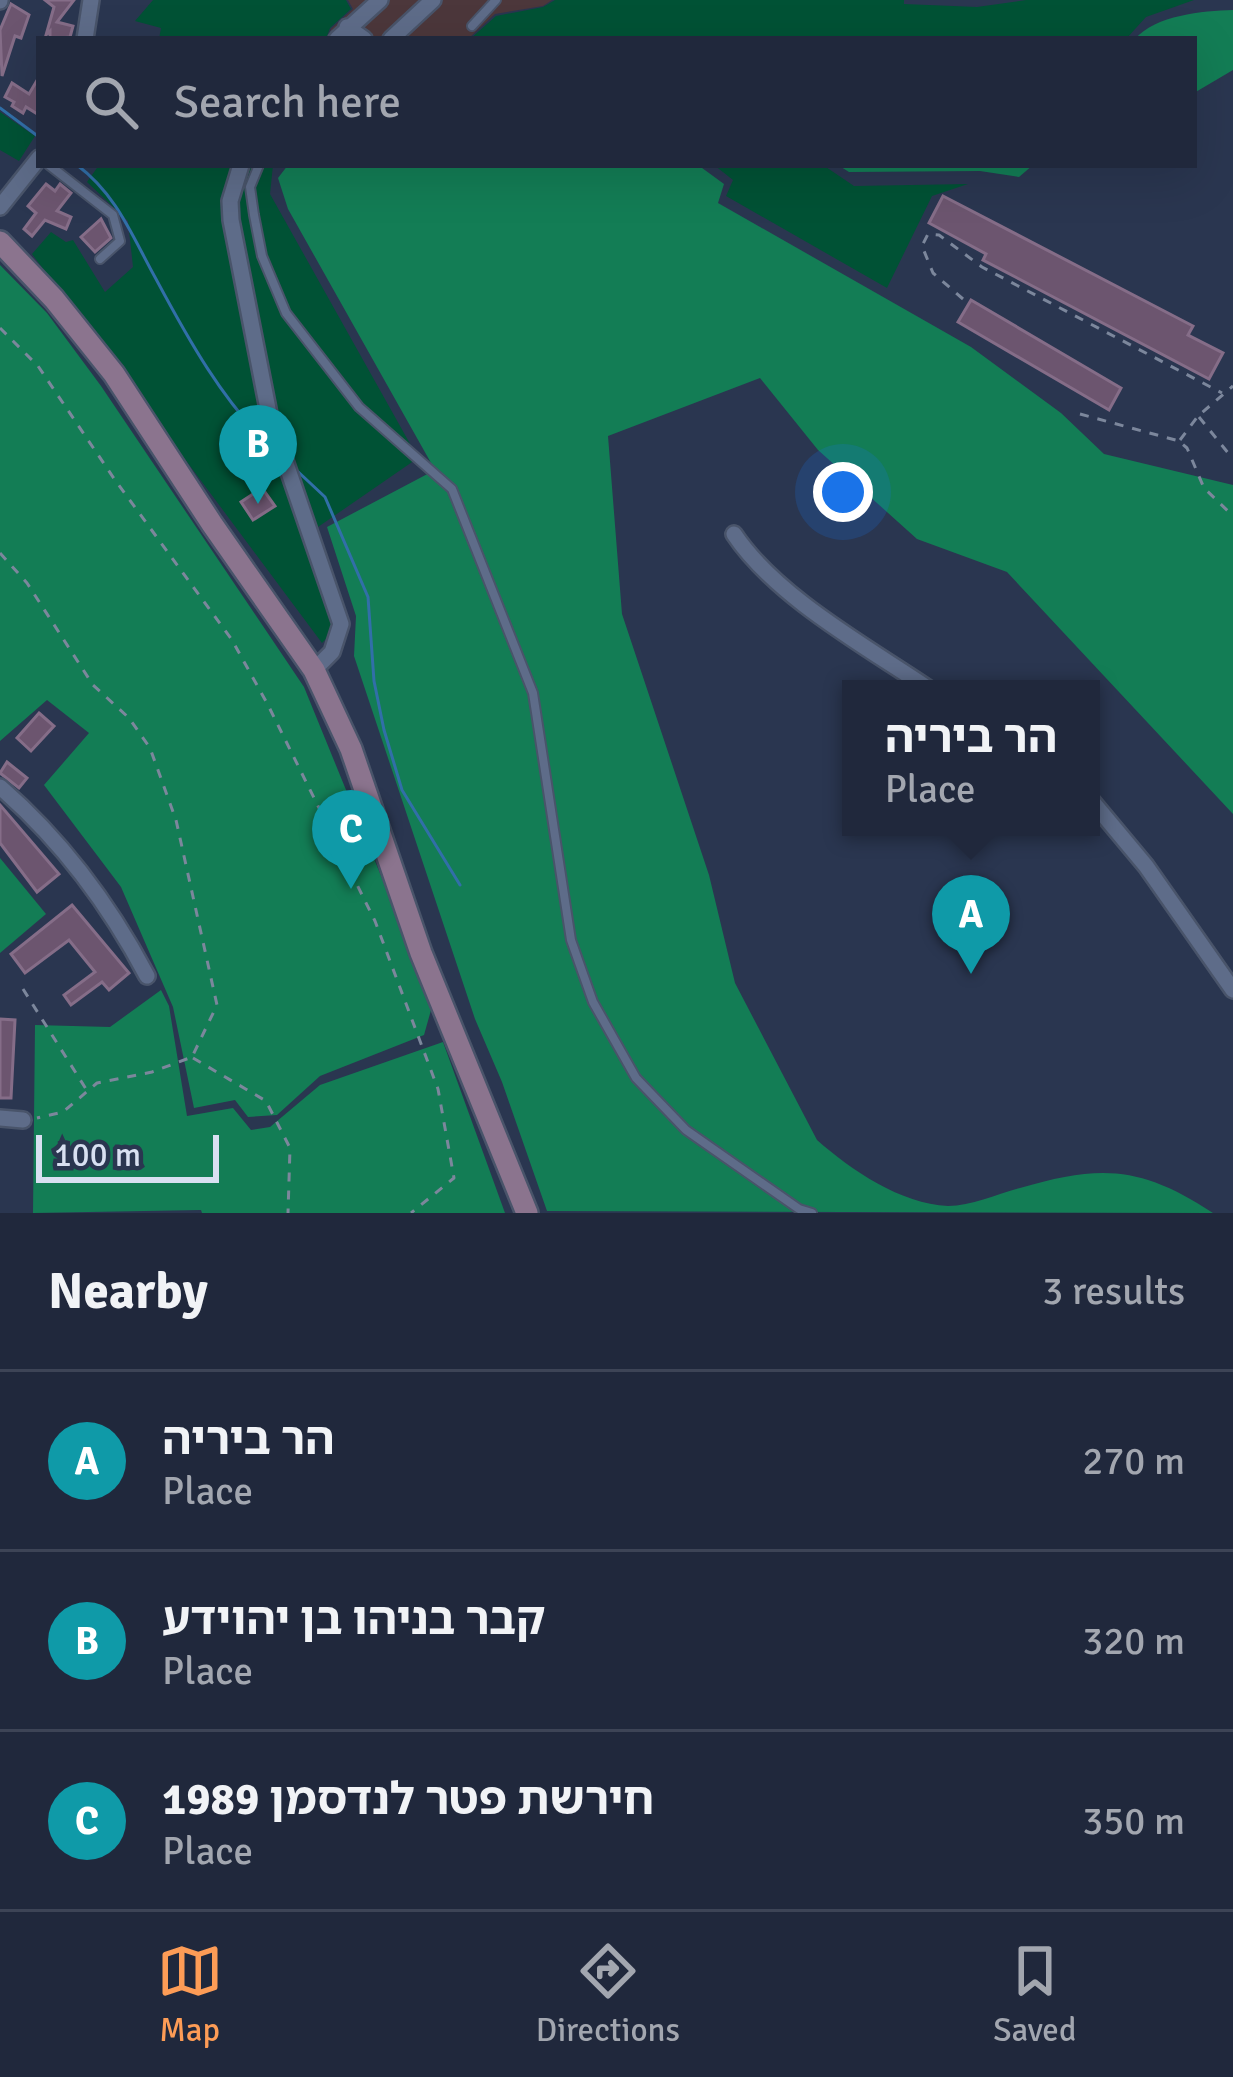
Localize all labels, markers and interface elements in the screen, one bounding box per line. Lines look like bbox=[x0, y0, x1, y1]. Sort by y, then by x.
search box bbox=[36, 36, 1197, 168]
icon: search bbox=[78, 69, 144, 135]
text: Search here bbox=[174, 75, 401, 130]
pin: B bbox=[219, 405, 297, 504]
your location bbox=[813, 462, 873, 522]
popup bbox=[842, 680, 1100, 836]
text: הר ביריה bbox=[885, 710, 1057, 765]
text: Place bbox=[885, 765, 976, 813]
pin: C bbox=[312, 790, 390, 889]
pin: A bbox=[932, 875, 1010, 974]
scale bar bbox=[36, 1129, 219, 1182]
text: 100 m bbox=[54, 1135, 141, 1176]
text: Nearby bbox=[48, 1260, 208, 1323]
text: 3 results bbox=[1042, 1267, 1185, 1315]
text: הר ביריה bbox=[162, 1412, 335, 1467]
text: A bbox=[75, 1437, 99, 1485]
text: 270 m bbox=[1082, 1437, 1185, 1485]
text: Place bbox=[162, 1467, 253, 1515]
text: קבר בניהו בן יהוידע bbox=[162, 1592, 545, 1647]
text: B bbox=[75, 1617, 99, 1665]
text: 320 m bbox=[1082, 1617, 1185, 1665]
text: Place bbox=[162, 1647, 253, 1695]
text: חירשת פטר לנדסמן 1989 bbox=[162, 1772, 654, 1827]
text: C bbox=[75, 1797, 99, 1845]
text: 350 m bbox=[1082, 1797, 1185, 1845]
text: Place bbox=[162, 1827, 253, 1875]
tab: Map bbox=[157, 1938, 223, 2051]
tab: Directions bbox=[536, 1938, 680, 2051]
tab: Saved bbox=[993, 1938, 1076, 2051]

